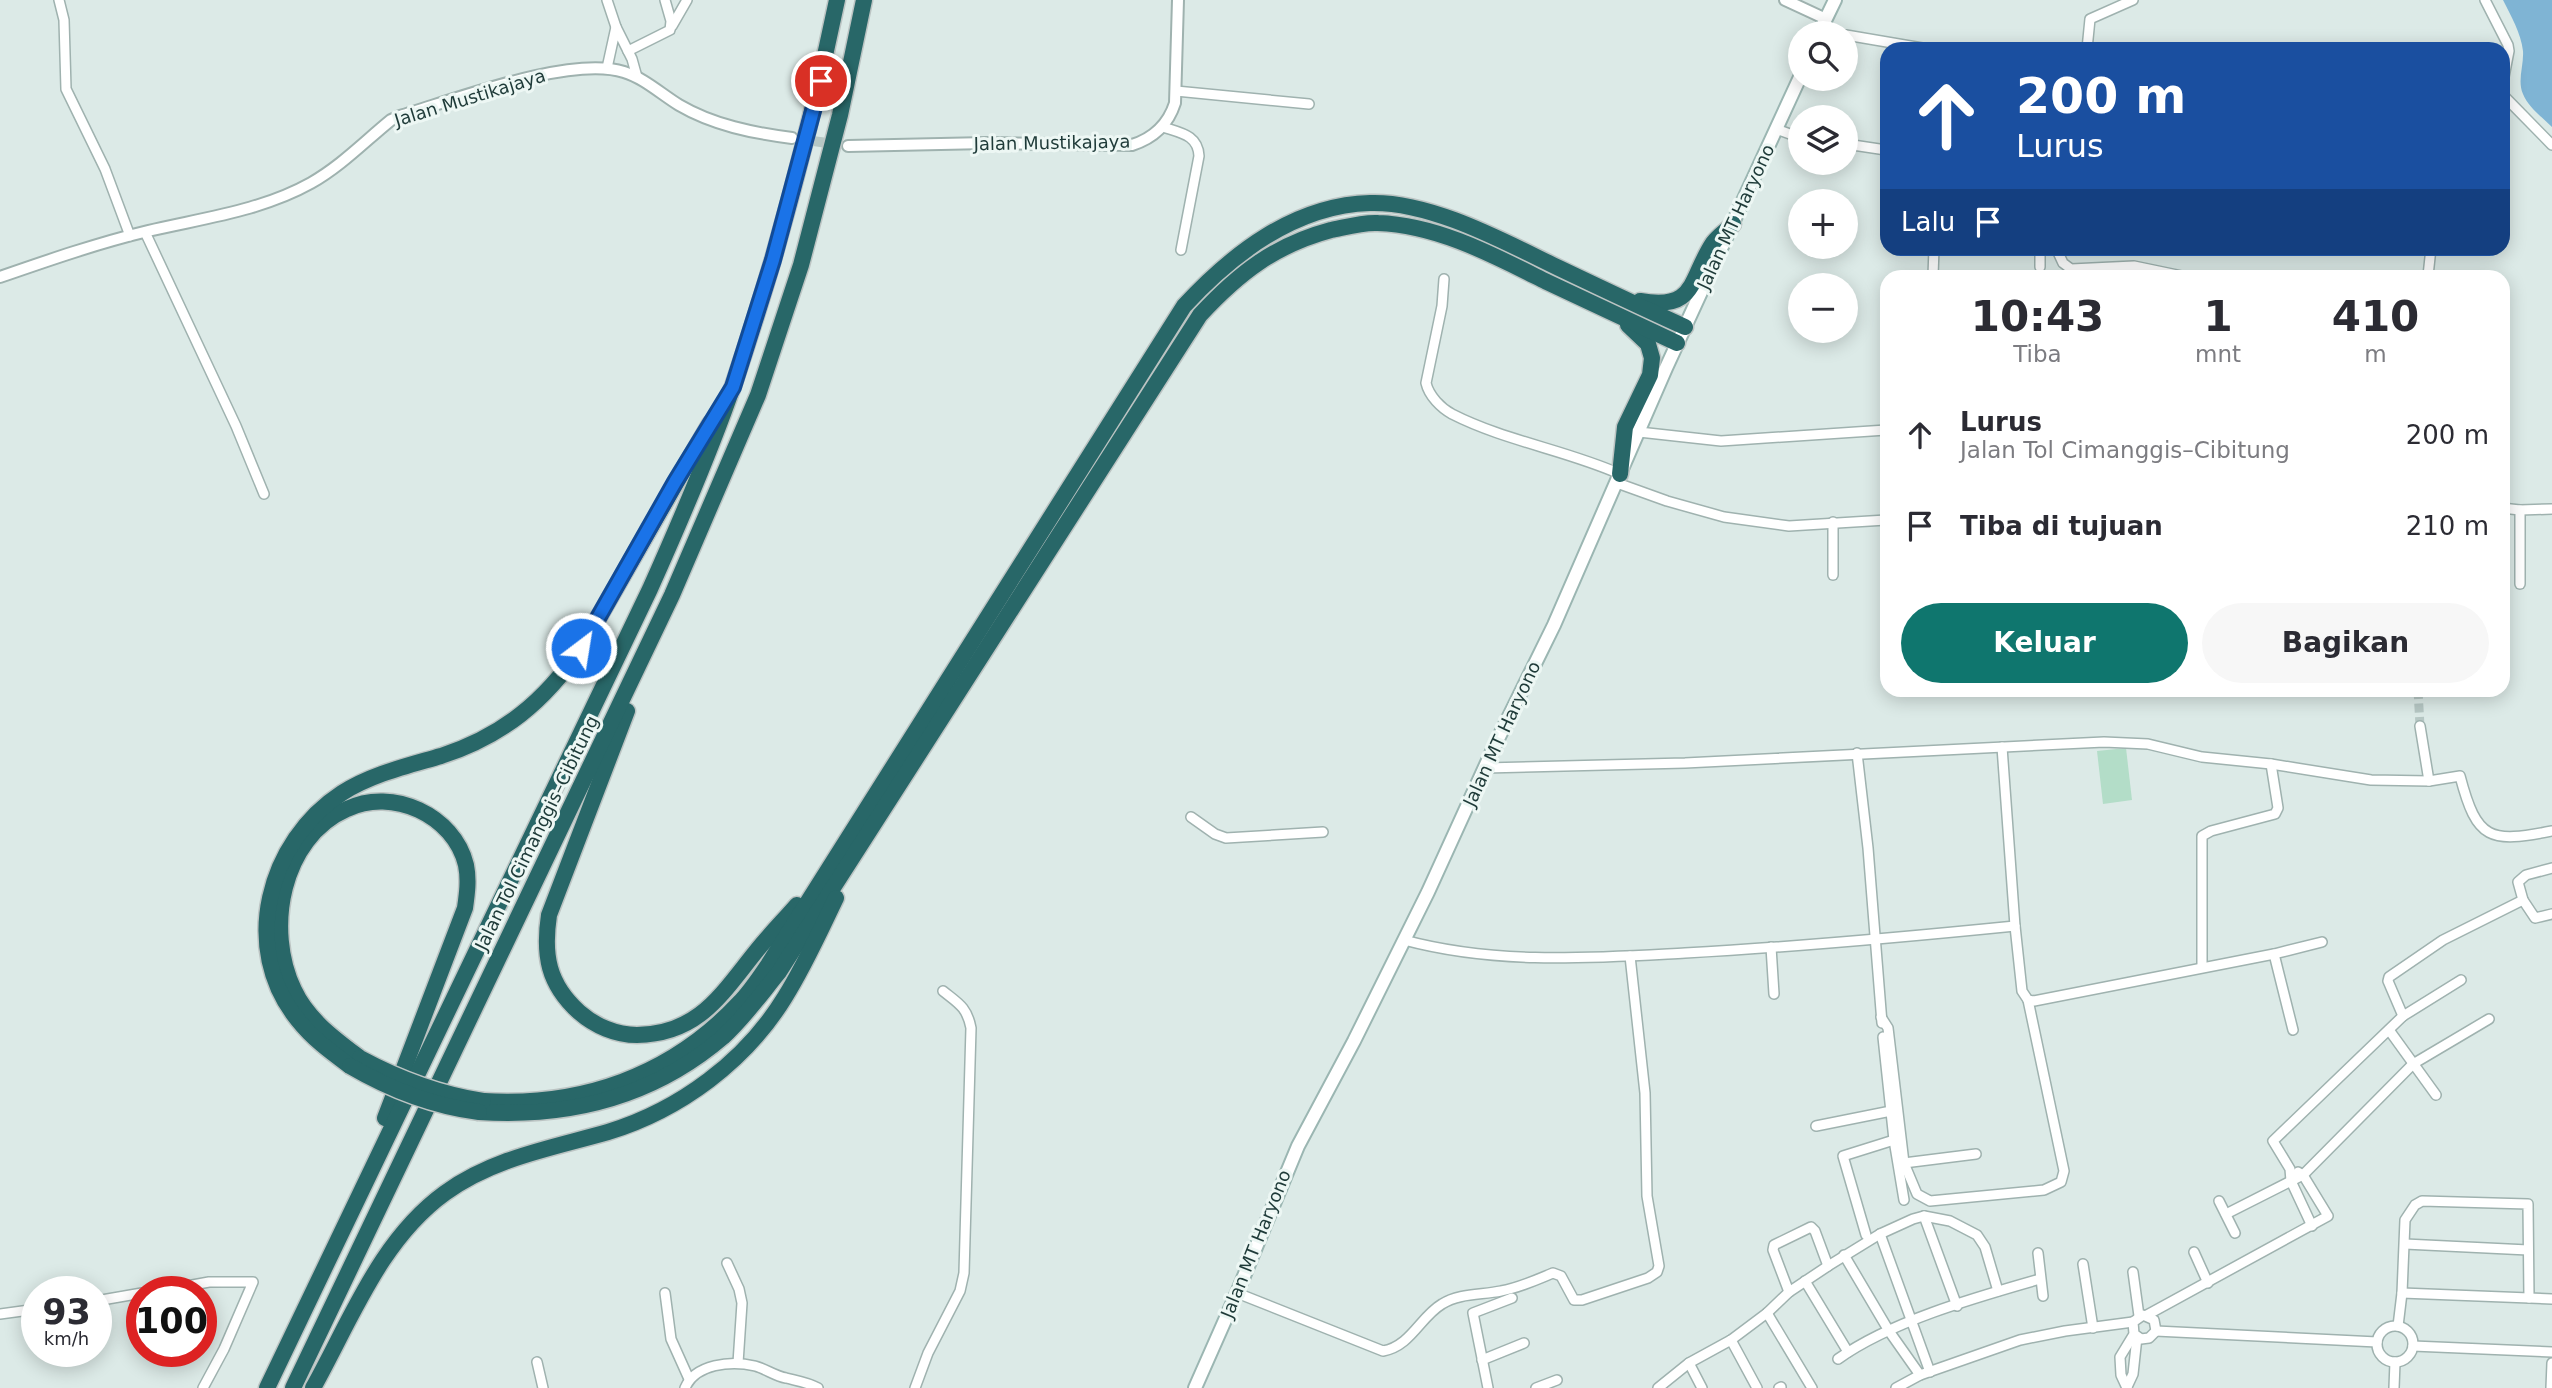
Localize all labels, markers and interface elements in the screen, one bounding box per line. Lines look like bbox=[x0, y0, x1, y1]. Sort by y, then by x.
map controls bbox=[1788, 21, 1858, 343]
button: search bbox=[1788, 21, 1858, 91]
pin bbox=[791, 51, 851, 111]
icon: arrive bbox=[802, 62, 840, 100]
street label: Jalan Mustikajaya bbox=[391, 65, 548, 131]
text: 200 m bbox=[2016, 68, 2186, 125]
icon: ahead bbox=[1901, 70, 1992, 161]
button: layers bbox=[1788, 105, 1858, 175]
text: Lurus bbox=[2016, 127, 2104, 165]
street label: Jalan Mustikajaya bbox=[972, 131, 1131, 154]
street label: Jalan MT Haryono bbox=[1692, 141, 1778, 294]
button: + bbox=[1788, 189, 1858, 259]
icon: arrive bbox=[1969, 203, 2007, 241]
text: Lalu bbox=[1901, 207, 1955, 237]
button: − bbox=[1788, 273, 1858, 343]
text: 10:43 bbox=[1971, 292, 2104, 341]
text: 1 bbox=[2203, 292, 2233, 341]
text: 410 bbox=[2332, 292, 2419, 341]
text: Tiba bbox=[2013, 341, 2062, 367]
text: mnt bbox=[2195, 341, 2241, 367]
text: m bbox=[2364, 341, 2387, 367]
text: Lurus bbox=[1960, 407, 2042, 437]
icon: ahead bbox=[1901, 416, 1939, 454]
text: 200 m bbox=[2406, 420, 2489, 450]
text: Jalan Tol Cimanggis–Cibitung bbox=[1960, 437, 2290, 463]
icon: arrive bbox=[1901, 507, 1939, 545]
text: Tiba di tujuan bbox=[1960, 511, 2163, 541]
text: 210 m bbox=[2406, 511, 2489, 541]
button: Keluar bbox=[1901, 603, 2188, 683]
button: Bagikan bbox=[2202, 603, 2489, 683]
position arrow bbox=[544, 611, 618, 685]
street label: Jalan MT Haryono bbox=[1458, 658, 1544, 811]
street label: Jalan Tol Cimanggis–Cibitung bbox=[470, 712, 603, 954]
street label: Jalan MT Haryono bbox=[1216, 1167, 1295, 1322]
speed limit sign: 100 bbox=[126, 1276, 217, 1367]
text: 93 bbox=[42, 1292, 91, 1332]
text: km/h bbox=[44, 1328, 89, 1349]

